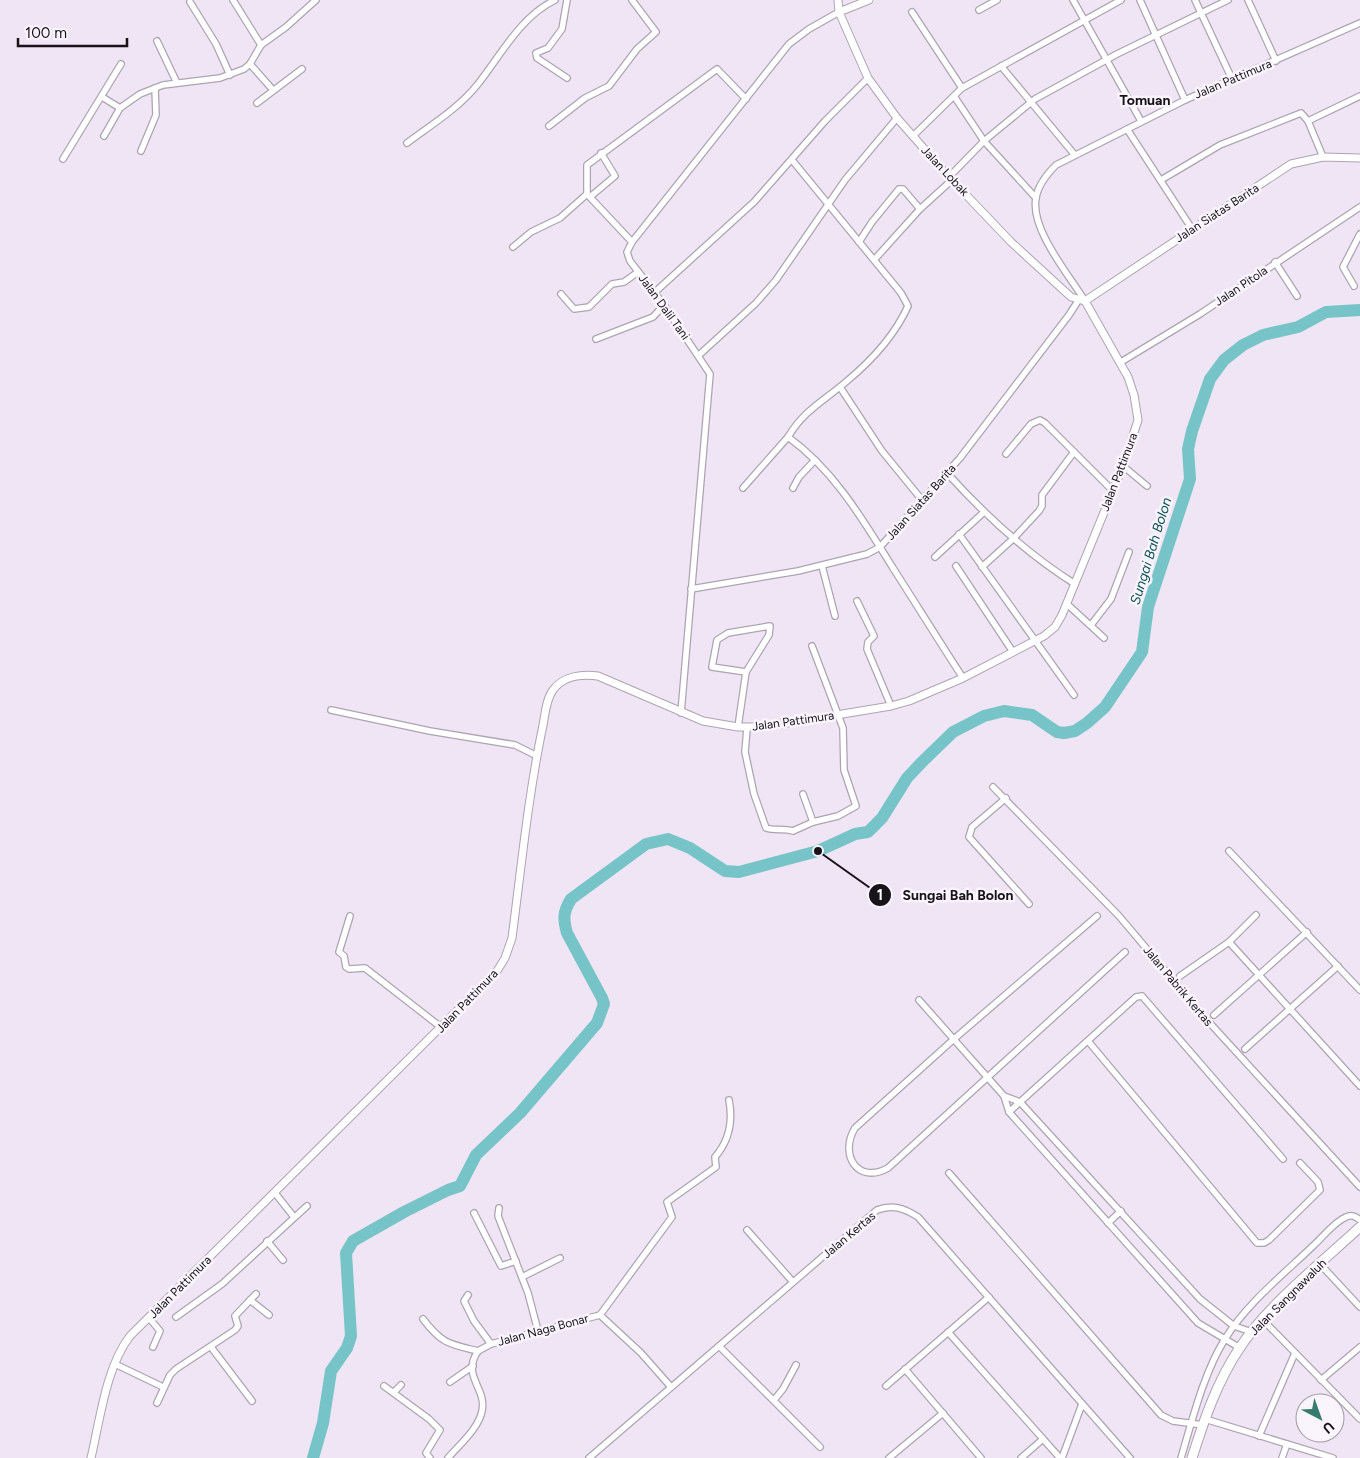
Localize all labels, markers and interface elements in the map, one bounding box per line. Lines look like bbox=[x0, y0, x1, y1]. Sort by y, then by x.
scale bar bbox=[18, 15, 126, 47]
text: 100 m bbox=[25, 24, 67, 42]
street label: Jalan Pattimura bbox=[1192, 56, 1274, 102]
district label: Tomuan bbox=[1120, 92, 1171, 109]
street label: Jalan Lobak bbox=[918, 143, 972, 199]
street label: Jalan Siatas Barita bbox=[1172, 181, 1262, 245]
street label: Jalan Pitola bbox=[1212, 263, 1270, 309]
street label: Jalan Dalil Tani bbox=[636, 271, 692, 343]
street label: Jalan Pattimura bbox=[1098, 431, 1140, 513]
street label: Jalan Siatas Barita bbox=[883, 461, 959, 543]
water label: Sungai Bah Bolon bbox=[1127, 495, 1175, 607]
street label: Jalan Pattimura bbox=[751, 708, 835, 734]
callout: Sungai Bah Bolon bbox=[868, 881, 1024, 910]
text: 1 bbox=[877, 886, 883, 904]
text: Sungai Bah Bolon bbox=[903, 887, 1013, 904]
street label: Jalan Pabrik Kertas bbox=[1140, 943, 1216, 1029]
street label: Jalan Pattimura bbox=[433, 966, 501, 1036]
street label: Jalan Kertas bbox=[820, 1209, 879, 1261]
street label: Jalan Pattimura bbox=[146, 1253, 214, 1321]
street label: Jalan Sangnawaluh bbox=[1247, 1256, 1329, 1338]
street label: Jalan Naga Bonar bbox=[496, 1311, 590, 1349]
north arrow bbox=[1295, 1393, 1345, 1443]
text: U bbox=[1319, 1418, 1337, 1437]

